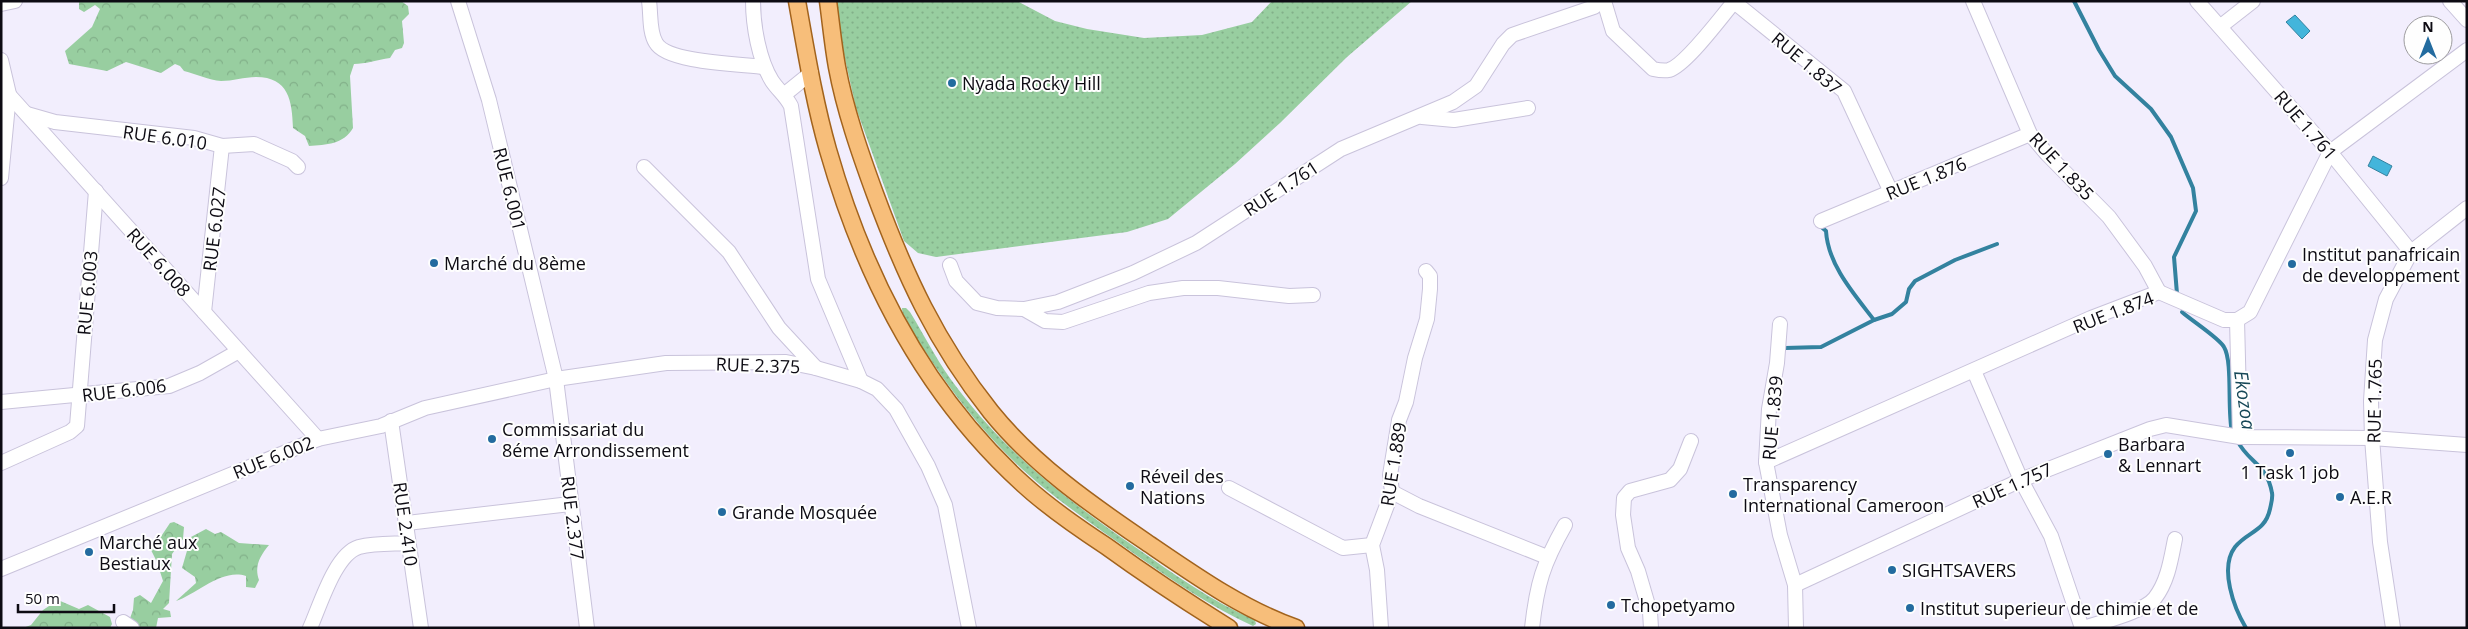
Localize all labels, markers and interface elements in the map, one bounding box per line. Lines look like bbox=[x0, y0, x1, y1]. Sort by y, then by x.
north arrow bbox=[2403, 15, 2453, 65]
text: N bbox=[2422, 17, 2434, 36]
street label: RUE 1.837 bbox=[1767, 27, 1847, 99]
place label: Nyada Rocky Hill bbox=[962, 71, 1101, 95]
marker: Nyada Rocky Hill bbox=[946, 77, 958, 89]
street label: RUE 1.761 bbox=[2269, 85, 2343, 165]
street label: RUE 6.010 bbox=[121, 119, 209, 155]
street label: RUE 1.835 bbox=[2024, 127, 2100, 205]
street label: RUE 6.001 bbox=[488, 145, 532, 233]
street label: RUE 1.876 bbox=[1882, 151, 1970, 205]
street label: RUE 1.761 bbox=[1239, 155, 1323, 221]
street label: RUE 6.027 bbox=[197, 185, 231, 273]
street label: RUE 6.008 bbox=[122, 222, 196, 302]
place label: Institut panafricain de developpement bbox=[2302, 242, 2460, 287]
street label: RUE 6.003 bbox=[71, 250, 103, 336]
place label: Marché du 8ème bbox=[444, 251, 586, 275]
marker: Marché du 8ème bbox=[428, 257, 440, 269]
marker: Institut panafricain de developpement bbox=[2286, 258, 2298, 270]
street label: RUE 1.874 bbox=[2069, 286, 2157, 338]
street label: RUE 2.375 bbox=[715, 352, 801, 378]
street label: RUE 1.765 bbox=[2361, 358, 2387, 444]
water label: Ekozoa bbox=[2228, 369, 2262, 432]
street label: RUE 6.006 bbox=[80, 373, 168, 407]
street label: RUE 1.839 bbox=[1756, 375, 1788, 461]
place label: Commissariat du 8éme Arrondissement bbox=[502, 417, 689, 462]
street label: RUE 1.889 bbox=[1375, 420, 1411, 508]
street label: RUE 6.002 bbox=[229, 430, 317, 484]
place label: Barbara & Lennart bbox=[2118, 432, 2201, 477]
marker: Commissariat du 8éme Arrondissement bbox=[486, 433, 498, 445]
marker: 1 Task 1 job bbox=[2284, 447, 2296, 459]
marker: Barbara & Lennart bbox=[2102, 448, 2114, 460]
street label: RUE 1.757 bbox=[1968, 457, 2056, 513]
place label: 1 Task 1 job bbox=[2241, 460, 2339, 484]
place label: Réveil des Nations bbox=[1140, 464, 1224, 509]
place label: Transparency International Cameroon bbox=[1743, 472, 1944, 517]
street label: RUE 2.377 bbox=[556, 474, 590, 562]
street label: RUE 2.410 bbox=[388, 480, 424, 568]
marker: Réveil des Nations bbox=[1124, 480, 1136, 492]
place label: A.E.R bbox=[2350, 485, 2392, 509]
marker: Transparency International Cameroon bbox=[1727, 488, 1739, 500]
marker: A.E.R bbox=[2334, 491, 2346, 503]
place label: Grande Mosquée bbox=[732, 500, 877, 524]
marker: Grande Mosquée bbox=[716, 506, 728, 518]
place label: Marché aux Bestiaux bbox=[99, 530, 198, 575]
marker: Marché aux Bestiaux bbox=[83, 546, 95, 558]
place label: SIGHTSAVERS bbox=[1902, 558, 2016, 582]
marker: SIGHTSAVERS bbox=[1886, 564, 1898, 576]
scale bar bbox=[18, 582, 114, 614]
text: 50 m bbox=[25, 588, 60, 608]
place label: Tchopetyamo bbox=[1621, 593, 1735, 617]
place label: Institut superieur de chimie et de bbox=[1920, 596, 2198, 620]
marker: Tchopetyamo bbox=[1605, 599, 1617, 611]
marker: Institut superieur de chimie et de bbox=[1904, 602, 1916, 614]

